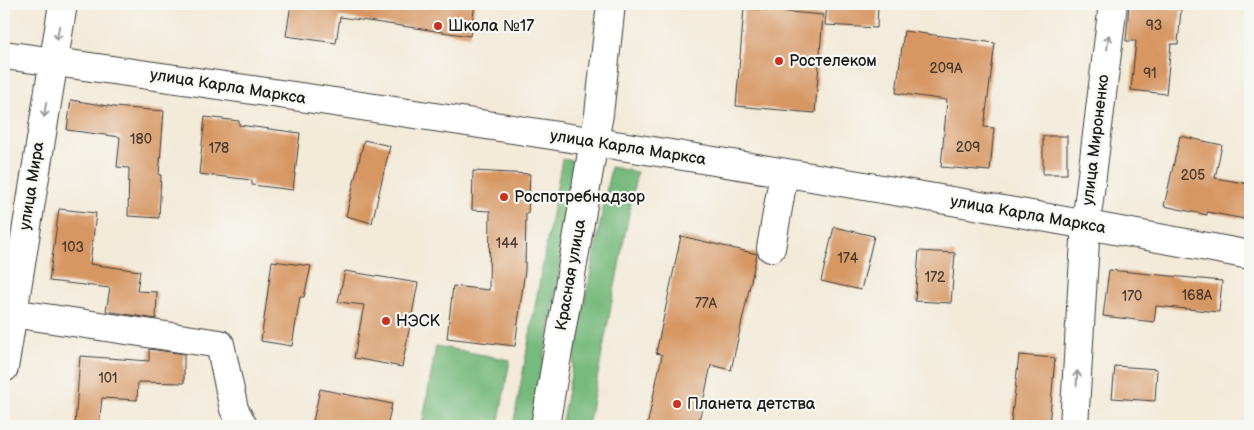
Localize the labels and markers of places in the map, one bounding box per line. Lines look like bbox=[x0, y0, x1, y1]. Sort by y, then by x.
place label: Школа №17 bbox=[448, 17, 534, 36]
marker: Школа №17 bbox=[432, 20, 444, 32]
place label: Ростелеком bbox=[789, 52, 877, 71]
marker: Ростелеком bbox=[773, 55, 785, 67]
place label: Роспотребнадзор bbox=[514, 188, 645, 207]
marker: Роспотребнадзор bbox=[498, 191, 510, 203]
place label: НЭСК bbox=[396, 312, 441, 331]
marker: НЭСК bbox=[380, 315, 392, 327]
place label: Планета детства bbox=[687, 395, 816, 414]
marker: Планета детства bbox=[671, 398, 683, 410]

